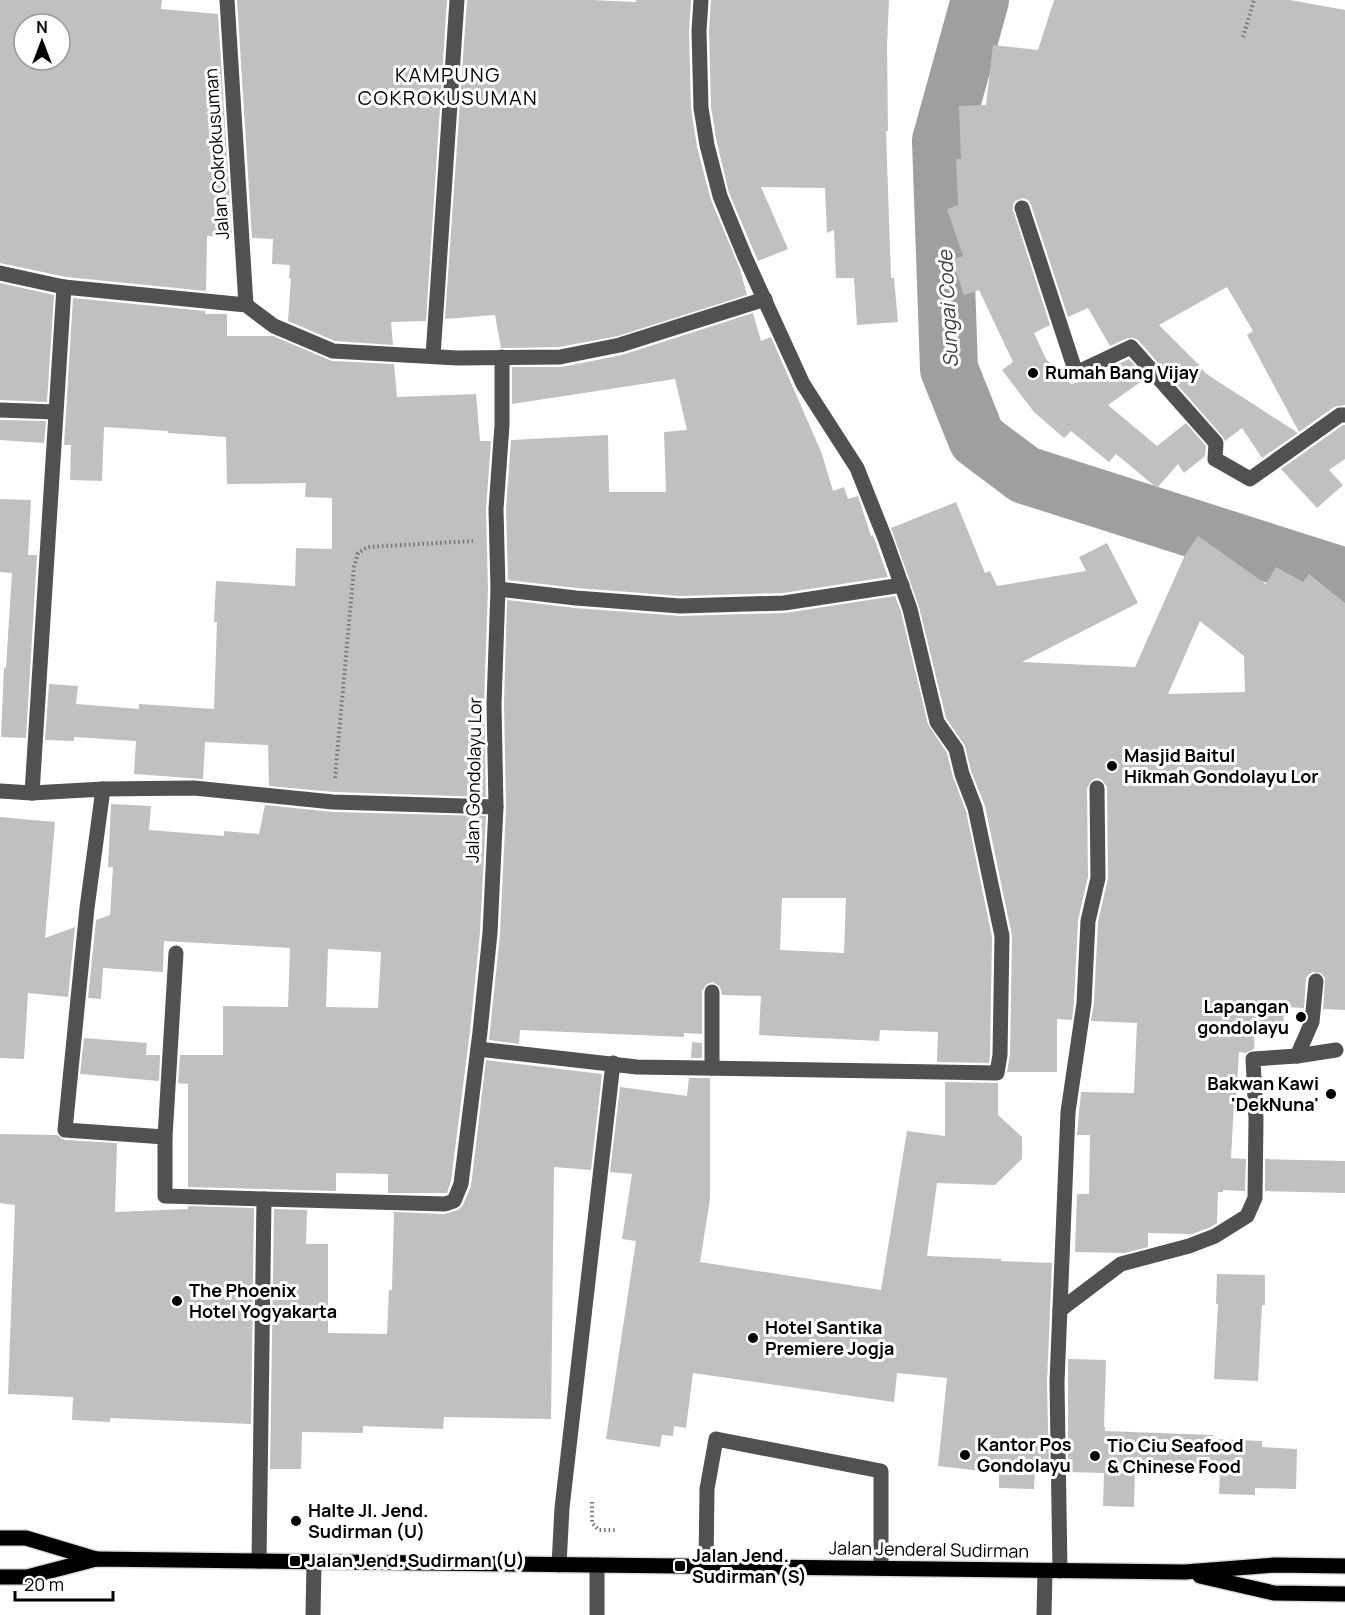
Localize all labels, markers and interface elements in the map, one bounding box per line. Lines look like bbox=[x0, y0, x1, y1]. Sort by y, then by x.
north arrow bbox=[12, 12, 72, 72]
text: N bbox=[36, 16, 48, 38]
district label: KAMPUNG COKROKUSUMAN bbox=[358, 61, 538, 111]
street label: Jalan Cokrokusuman bbox=[198, 67, 234, 241]
water label: Sungai Code bbox=[931, 248, 964, 368]
place label: Rumah Bang Vijay bbox=[1045, 360, 1199, 384]
marker: Rumah Bang Vijay bbox=[1026, 366, 1040, 380]
street label: Jalan Gondolayu Lor bbox=[460, 696, 486, 863]
place label: Masjid Baitul Hikmah Gondolayu Lor bbox=[1124, 743, 1319, 788]
marker: Masjid Baitul Hikmah Gondolayu Lor bbox=[1105, 759, 1119, 773]
place label: Lapangan gondolayu bbox=[1197, 994, 1289, 1039]
marker: Lapangan gondolayu bbox=[1294, 1010, 1308, 1024]
place label: Bakwan Kawi 'DekNuna' bbox=[1207, 1071, 1319, 1116]
marker: Bakwan Kawi 'DekNuna' bbox=[1324, 1087, 1338, 1101]
place label: The Phoenix Hotel Yogyakarta bbox=[189, 1278, 337, 1323]
marker: The Phoenix Hotel Yogyakarta bbox=[170, 1294, 184, 1308]
place label: Hotel Santika Premiere Jogja bbox=[765, 1315, 894, 1360]
marker: Hotel Santika Premiere Jogja bbox=[746, 1331, 760, 1345]
place label: Kantor Pos Gondolayu bbox=[977, 1432, 1072, 1477]
place label: Tio Ciu Seafood & Chinese Food bbox=[1107, 1433, 1244, 1478]
marker: Kantor Pos Gondolayu bbox=[958, 1448, 972, 1462]
marker: Tio Ciu Seafood & Chinese Food bbox=[1088, 1449, 1102, 1463]
place label: Halte Jl. Jend. Sudirman (U) bbox=[308, 1498, 429, 1543]
marker: Halte Jl. Jend. Sudirman (U) bbox=[289, 1514, 303, 1528]
street label: Jalan Jenderal Sudirman bbox=[829, 1535, 1029, 1563]
place label: Jalan Jend. Sudirman (S) bbox=[692, 1543, 807, 1588]
place label: Jalan Jend. Sudirman (U) bbox=[307, 1548, 525, 1572]
marker: Jalan Jend. Sudirman (U) bbox=[288, 1554, 302, 1568]
marker: Jalan Jend. Sudirman (S) bbox=[673, 1559, 687, 1573]
scale bar bbox=[15, 1564, 112, 1602]
text: 20 m bbox=[24, 1572, 64, 1596]

